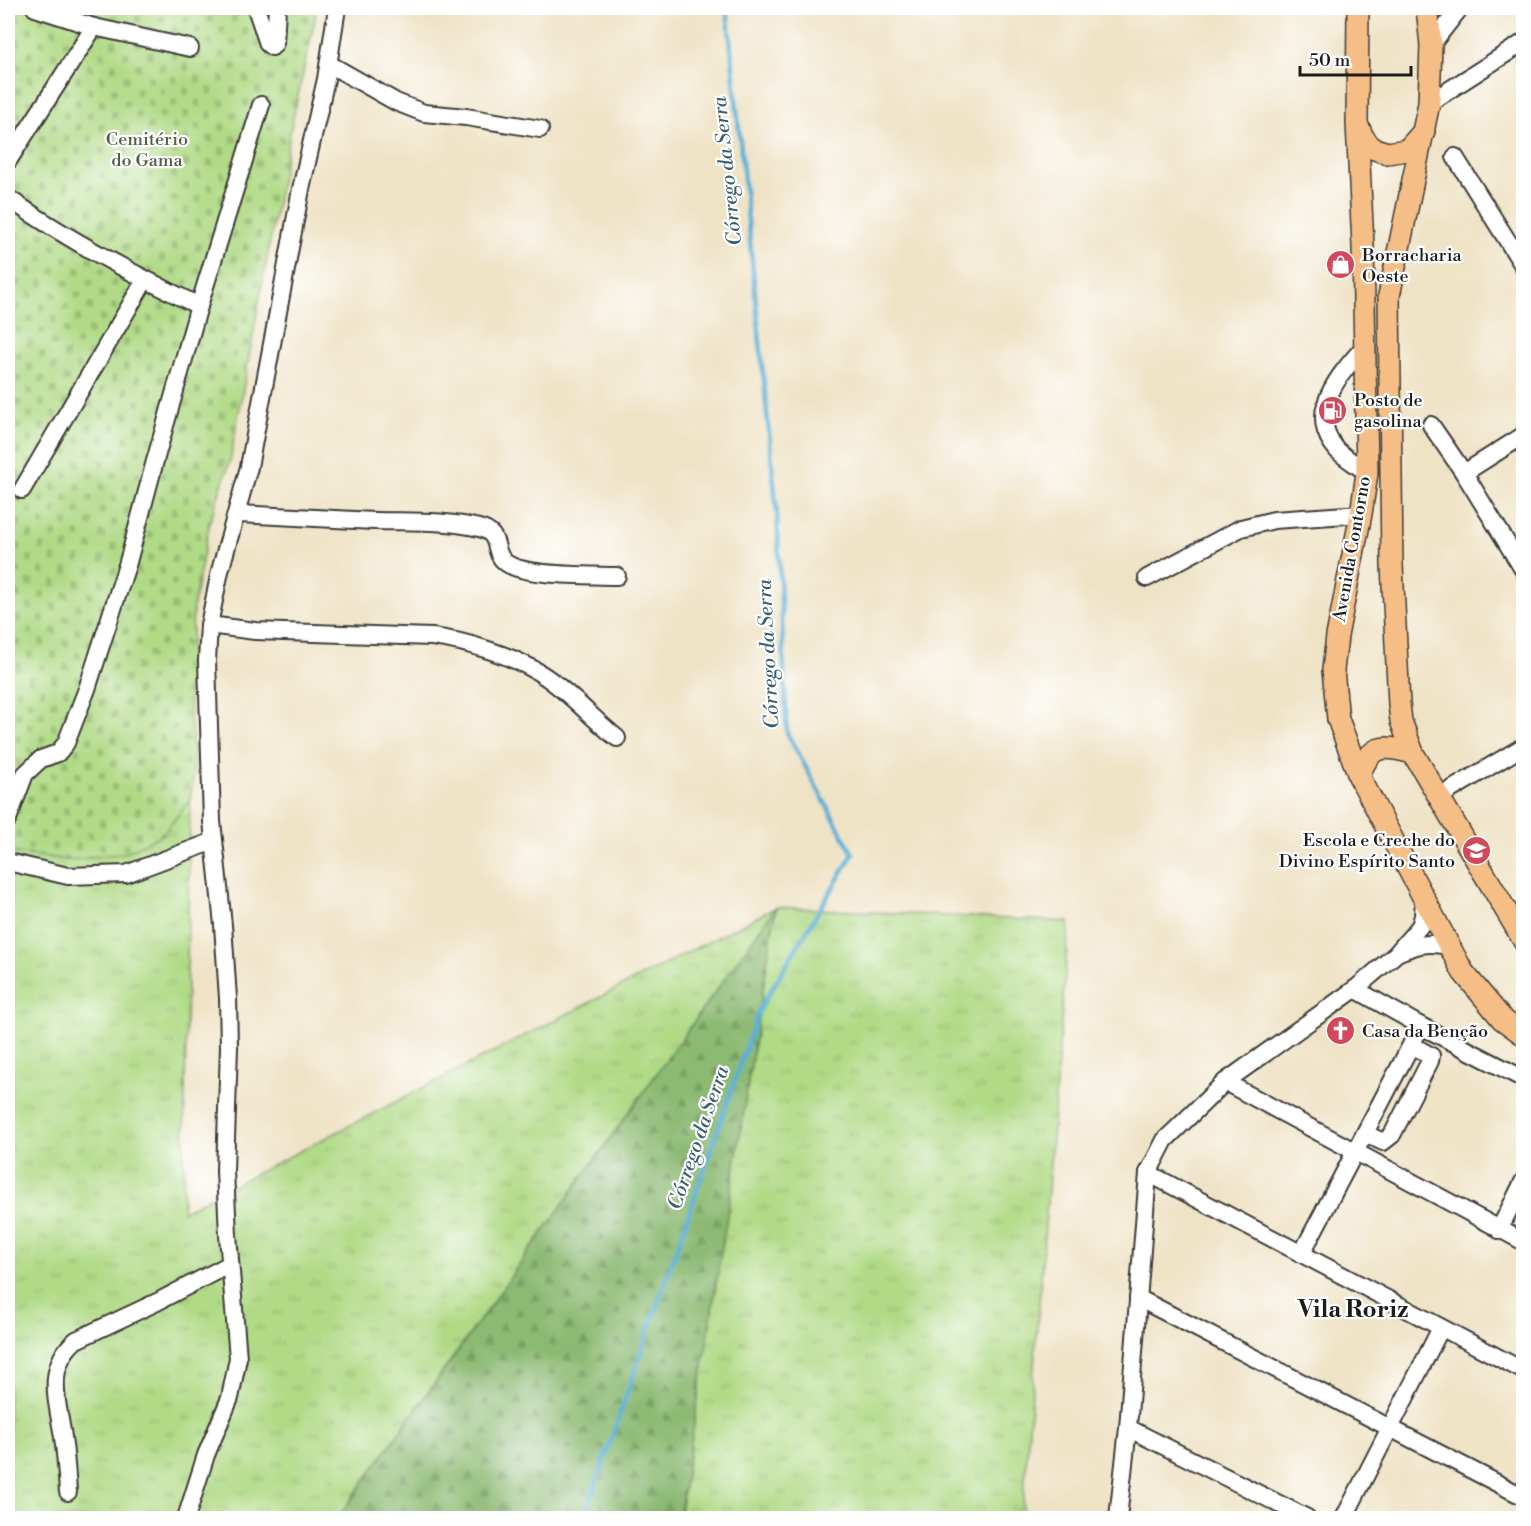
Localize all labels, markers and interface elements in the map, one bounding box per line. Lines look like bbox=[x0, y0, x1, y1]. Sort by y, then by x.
scale bar bbox=[1300, 39, 1411, 77]
text: 50 m bbox=[1309, 49, 1351, 72]
water label: Córrego da Serra bbox=[708, 94, 748, 247]
park label: Cemitério do Gama bbox=[106, 128, 188, 172]
place label: Borracharia Oeste bbox=[1361, 244, 1463, 288]
shop icon: Borracharia Oeste bbox=[1325, 249, 1357, 281]
place label: Posto de gasolina bbox=[1354, 389, 1423, 433]
fuel station icon: Posto de gasolina bbox=[1317, 394, 1349, 426]
street label: Avenida Contorno bbox=[1328, 474, 1376, 625]
water label: Córrego da Serra bbox=[753, 578, 785, 730]
place label: Escola e Creche do Divino Espírito Santo bbox=[1279, 829, 1455, 873]
school or university icon: Escola e Creche do Divino Espírito Santo bbox=[1460, 834, 1492, 866]
church icon: Casa da Benção bbox=[1325, 1015, 1357, 1047]
place label: Casa da Benção bbox=[1362, 1020, 1488, 1043]
water label: Córrego da Serra bbox=[663, 1062, 736, 1213]
district label: Vila Roriz bbox=[1297, 1295, 1408, 1325]

